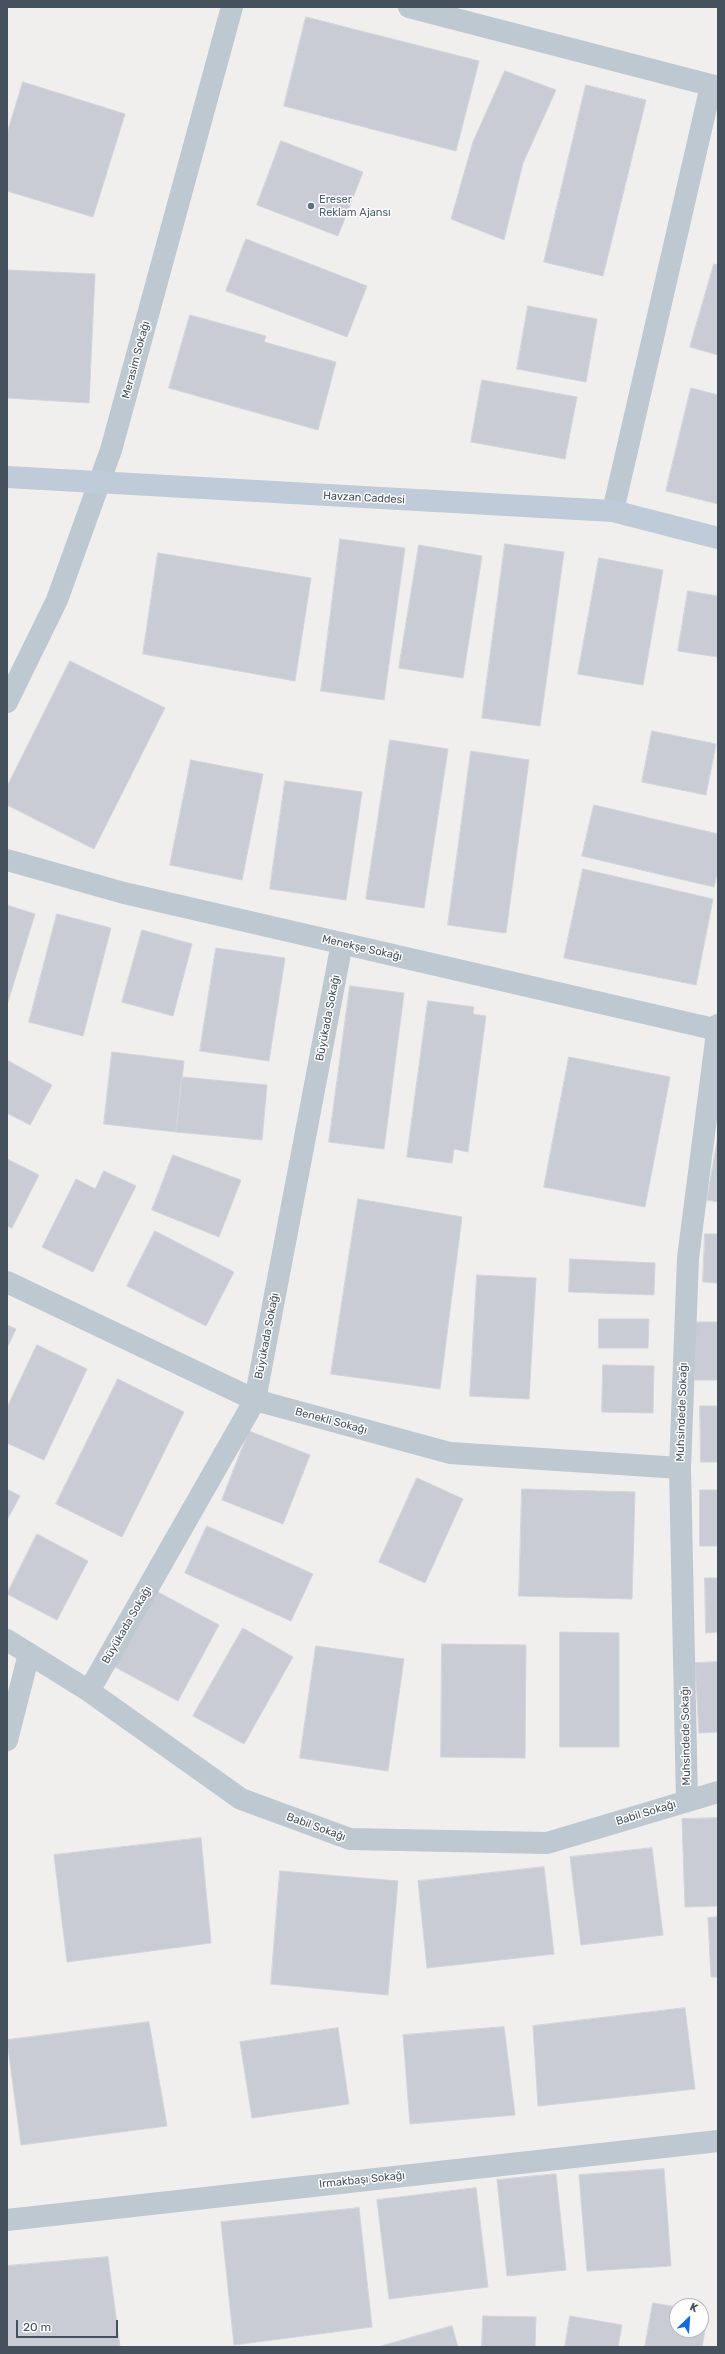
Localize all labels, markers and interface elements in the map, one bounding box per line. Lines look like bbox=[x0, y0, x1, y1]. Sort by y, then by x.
place label: Ereser Reklam Ajansı bbox=[319, 193, 391, 219]
marker: Ereser Reklam Ajansı bbox=[306, 201, 316, 211]
street label: Merasim Sokağı bbox=[119, 320, 153, 400]
street label: Havzan Caddesi bbox=[323, 489, 405, 507]
street label: Menekşe Sokağı bbox=[321, 932, 403, 964]
street label: Büyükada Sokağı bbox=[313, 974, 343, 1062]
street label: Büyükada Sokağı bbox=[252, 1292, 282, 1380]
street label: Muhsindede Sokağı bbox=[674, 1362, 690, 1462]
street label: Benekli Sokağı bbox=[294, 1405, 368, 1437]
street label: Büyükada Sokağı bbox=[99, 1584, 155, 1666]
street label: Muhsindede Sokağı bbox=[679, 1686, 693, 1786]
street label: Babil Sokağı bbox=[614, 1798, 678, 1828]
street label: Babil Sokağı bbox=[285, 1810, 347, 1844]
street label: Irmakbaşı Sokağı bbox=[318, 2169, 406, 2191]
north arrow bbox=[669, 2298, 709, 2338]
text: K bbox=[688, 2300, 700, 2315]
scale bar bbox=[18, 2312, 120, 2338]
text: 20 m bbox=[23, 2320, 51, 2334]

